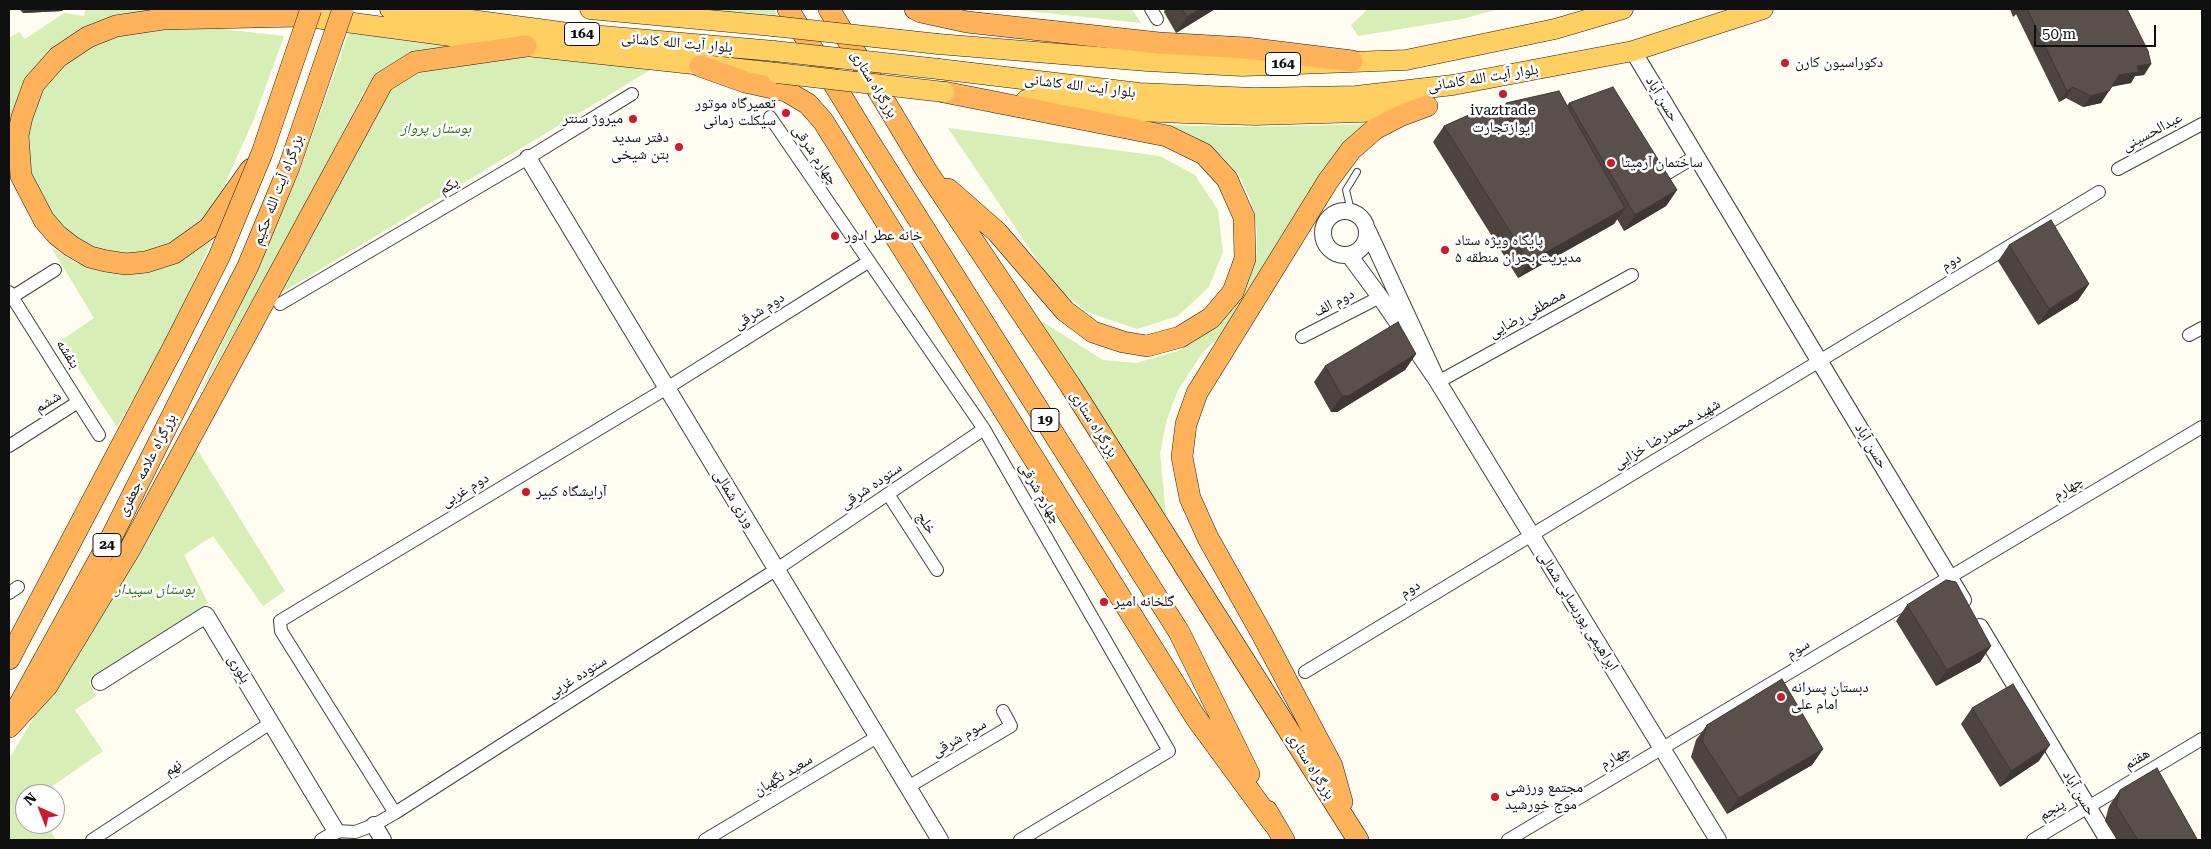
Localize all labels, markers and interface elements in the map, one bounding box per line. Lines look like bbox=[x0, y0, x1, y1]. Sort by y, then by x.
scale bar bbox=[2036, 15, 2158, 47]
road number: 164 bbox=[564, 22, 600, 46]
text: 50 m bbox=[2042, 25, 2076, 43]
street label: بلوار آیت الله کاشانی bbox=[621, 29, 733, 57]
street label: بزرگراه ستاری bbox=[847, 47, 901, 121]
road number: 164 bbox=[1266, 52, 1300, 76]
place label: دکوراسیون کارن bbox=[1795, 54, 1883, 72]
marker: دکوراسیون کارن bbox=[1779, 57, 1791, 69]
street label: بلوار آیت الله کاشانی bbox=[1426, 60, 1540, 96]
street label: بلوار آیت الله کاشانی bbox=[1023, 70, 1137, 102]
street label: حسن آباد bbox=[1641, 73, 1683, 125]
marker: ivaztrade ایوازتجارت bbox=[1497, 88, 1509, 100]
place label: تعمیرگاه موتور سیکلت زمانی bbox=[695, 95, 776, 130]
place label: ivaztrade ایوازتجارت bbox=[1470, 102, 1536, 137]
marker: تعمیرگاه موتور سیکلت زمانی bbox=[780, 107, 792, 119]
street label: عبدالحسینی bbox=[2119, 109, 2185, 155]
place label: میروژ سنتر bbox=[562, 110, 623, 128]
marker: میروژ سنتر bbox=[627, 113, 639, 125]
park label: بوستان پرواز bbox=[401, 120, 471, 138]
street label: چهارم شرقی bbox=[788, 122, 842, 188]
place label: دفتر سدید بتن شیخی bbox=[611, 129, 669, 164]
street label: بزرگراه آیت الله حکیم bbox=[249, 132, 307, 248]
marker: دفتر سدید بتن شیخی bbox=[673, 141, 685, 153]
place label: ساختمان آرمیتا bbox=[1621, 154, 1703, 172]
marker: ساختمان آرمیتا bbox=[1605, 157, 1617, 169]
street label: یکم bbox=[436, 173, 462, 199]
place label: خانه عطر ادور bbox=[845, 227, 922, 245]
marker: خانه عطر ادور bbox=[829, 230, 841, 242]
place label: پایگاه ویژه ستاد مدیریت بحران منطقه ۵ bbox=[1455, 232, 1581, 267]
marker: پایگاه ویژه ستاد مدیریت بحران منطقه ۵ bbox=[1439, 244, 1451, 256]
street label: دوم bbox=[1938, 249, 1964, 275]
street label: دوم الف bbox=[1311, 285, 1357, 321]
street label: مصطفی رضایی bbox=[1486, 286, 1568, 342]
street label: دوم شرقی bbox=[730, 288, 788, 334]
street label: بنفشه bbox=[52, 336, 84, 372]
street label: ششم bbox=[31, 387, 65, 417]
street label: بزرگراه ستاری bbox=[1066, 387, 1122, 461]
street label: شهید محمدرضا خزایی bbox=[1610, 395, 1724, 473]
road number: 19 bbox=[1031, 408, 1059, 432]
street label: بزرگراه علامه جعفری bbox=[113, 411, 181, 519]
street label: حسن آباد bbox=[1850, 420, 1892, 472]
street label: ستوده شرقی bbox=[837, 459, 905, 513]
street label: چهارم شرقی bbox=[1015, 459, 1065, 527]
street label: ورزی شمالی bbox=[710, 467, 758, 531]
street label: دوم غربی bbox=[438, 469, 492, 511]
street label: چهارم bbox=[2050, 472, 2086, 504]
place label: آرایشگاه کبیر bbox=[536, 483, 607, 501]
marker: آرایشگاه کبیر bbox=[520, 486, 532, 498]
street label: خلج bbox=[912, 508, 940, 538]
road number: 24 bbox=[93, 534, 121, 556]
street label: ابراهیمی پوربسابی شمالی bbox=[1534, 548, 1622, 674]
street label: دوم bbox=[1397, 576, 1423, 602]
park label: بوستان سپیدار bbox=[115, 581, 195, 599]
place label: گلخانه امیر bbox=[1114, 593, 1174, 611]
marker: گلخانه امیر bbox=[1098, 596, 1110, 608]
street label: سوم bbox=[1783, 635, 1813, 663]
street label: بلوری bbox=[224, 652, 254, 686]
street label: ستوده غربی bbox=[544, 652, 610, 702]
place label: دبستان پسرانه امام علی bbox=[1791, 679, 1869, 714]
marker: دبستان پسرانه امام علی bbox=[1775, 691, 1787, 703]
street label: سوم شرقی bbox=[928, 715, 990, 761]
street label: بزرگراه ستاری bbox=[1283, 729, 1339, 803]
street label: چهارم bbox=[1597, 741, 1633, 773]
street label: هفتم bbox=[2121, 744, 2153, 774]
street label: سعید نگهبان bbox=[750, 750, 816, 800]
street label: نهم bbox=[161, 756, 185, 780]
street label: حسن آباد bbox=[2058, 767, 2100, 819]
place label: مجتمع ورزشی موج خورشید bbox=[1505, 779, 1583, 814]
north arrow bbox=[15, 784, 65, 834]
text: N bbox=[21, 789, 40, 808]
marker: مجتمع ورزشی موج خورشید bbox=[1489, 791, 1501, 803]
street label: پنجم bbox=[2036, 795, 2068, 825]

